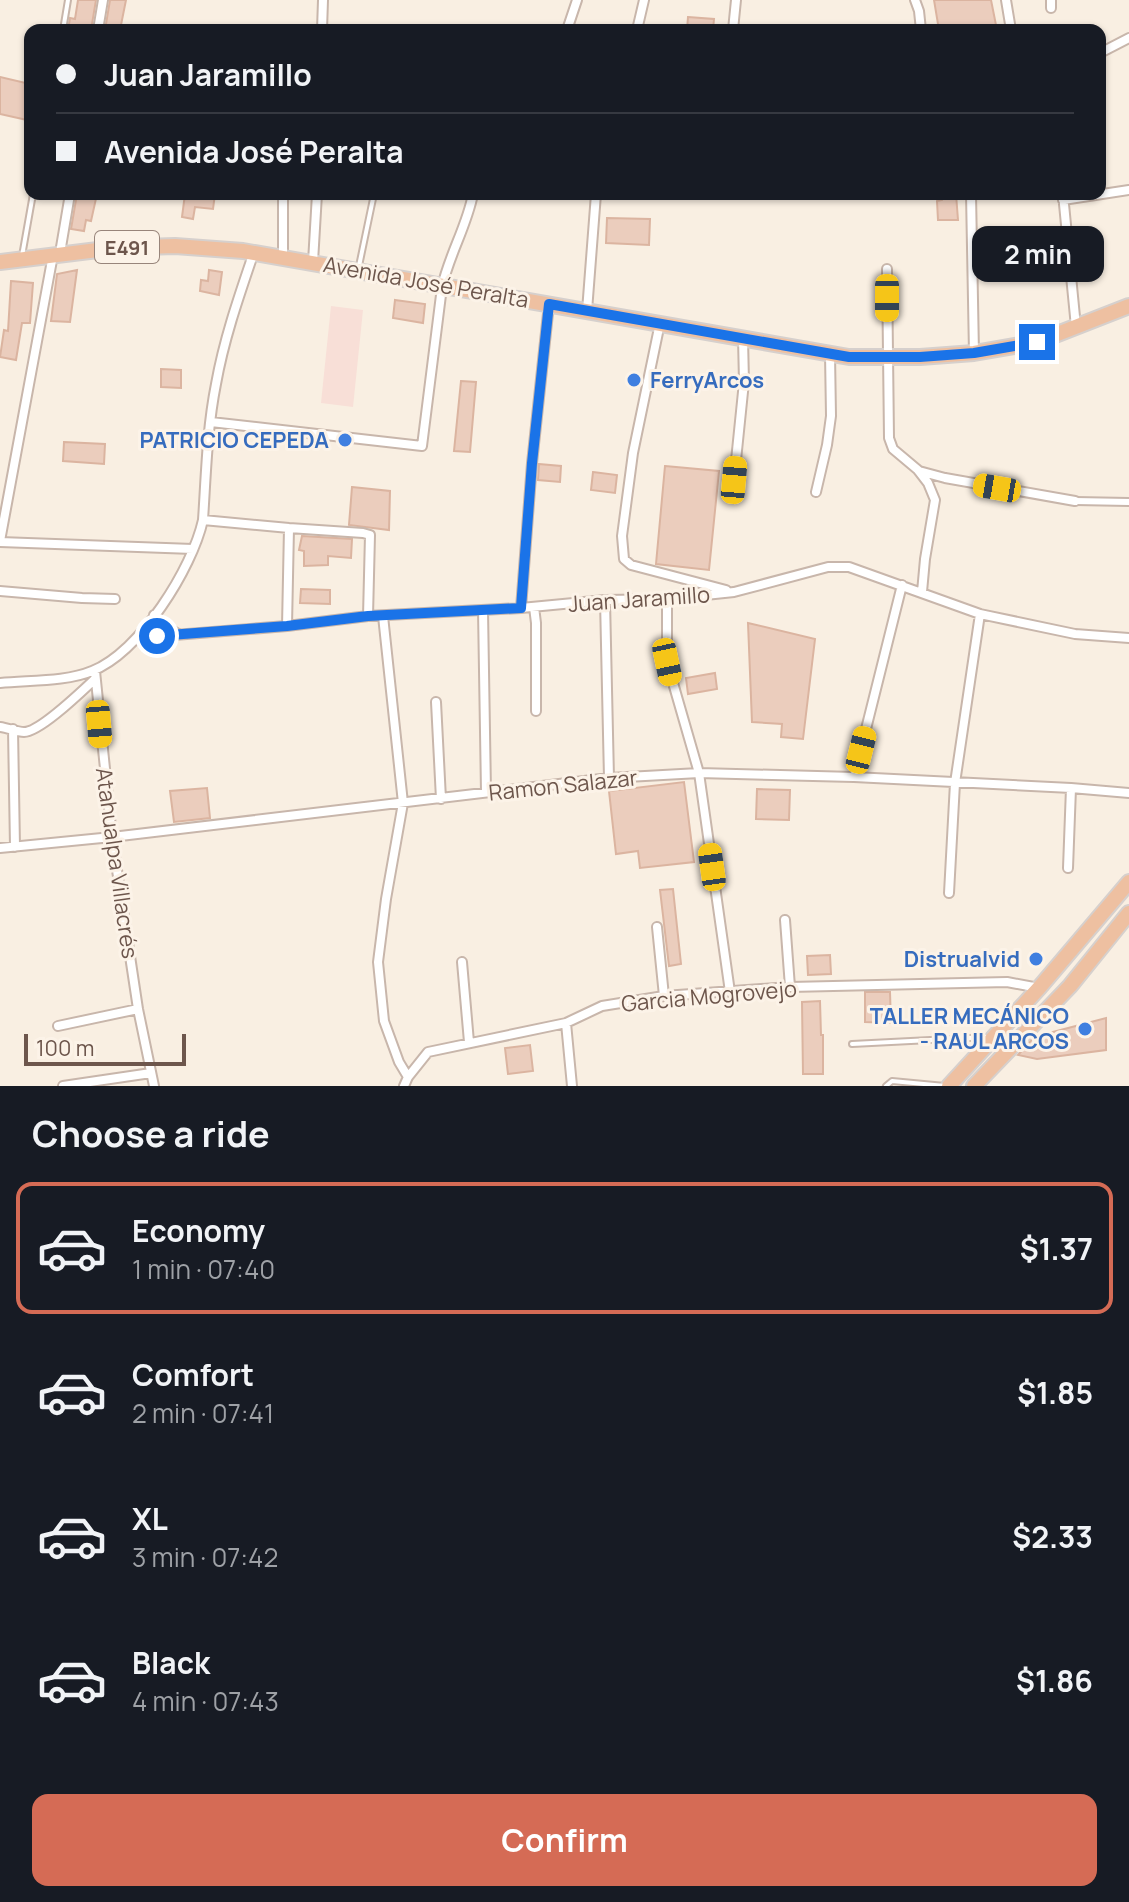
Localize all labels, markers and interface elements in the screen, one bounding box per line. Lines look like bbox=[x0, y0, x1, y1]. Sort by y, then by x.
text: Juan Jaramillo bbox=[104, 54, 312, 95]
text: Avenida José Peralta bbox=[104, 131, 404, 172]
callout: 2 min bbox=[971, 226, 1103, 282]
road number: E491 bbox=[95, 231, 159, 263]
text: 2 min bbox=[1004, 236, 1072, 272]
street label: Avenida José Peralta bbox=[321, 249, 531, 315]
car bbox=[875, 274, 899, 322]
route end bbox=[1019, 324, 1055, 360]
place label: FerryArcos bbox=[650, 365, 764, 395]
marker: FerryArcos bbox=[625, 371, 643, 389]
place label: PATRICIO CEPEDA bbox=[140, 425, 329, 455]
marker: PATRICIO CEPEDA bbox=[336, 431, 354, 449]
car bbox=[720, 455, 748, 505]
car bbox=[971, 472, 1023, 504]
street label: Juan Jaramillo bbox=[567, 579, 711, 619]
route start bbox=[139, 618, 175, 654]
car bbox=[650, 636, 684, 688]
car bbox=[85, 699, 113, 749]
car bbox=[844, 724, 878, 776]
street label: Ramon Salazar bbox=[487, 762, 639, 808]
street label: Atahualpa Villacrés bbox=[89, 766, 145, 960]
car bbox=[697, 842, 727, 892]
place label: Distrualvid bbox=[904, 944, 1020, 974]
marker: Distrualvid bbox=[1027, 950, 1045, 968]
street label: Garcia Mogrovejo bbox=[620, 973, 798, 1019]
place label: TALLER MECÁNICO - RAUL ARCOS bbox=[870, 1001, 1069, 1056]
marker: TALLER MECÁNICO - RAUL ARCOS bbox=[1076, 1020, 1094, 1038]
scale bar bbox=[24, 1030, 186, 1066]
text: 100 m bbox=[36, 1033, 94, 1063]
text: Choose a ride bbox=[32, 1109, 270, 1158]
text: Economy bbox=[132, 1210, 265, 1251]
icon: car bbox=[36, 1212, 108, 1284]
text: $1.37 bbox=[1020, 1228, 1093, 1269]
text: 1 min · 07:40 bbox=[132, 1251, 275, 1287]
text: Comfort bbox=[132, 1354, 254, 1395]
icon: car bbox=[36, 1356, 108, 1428]
text: $1.85 bbox=[1017, 1372, 1093, 1413]
text: 2 min · 07:41 bbox=[132, 1395, 274, 1431]
text: XL bbox=[132, 1498, 168, 1539]
icon: car bbox=[36, 1500, 108, 1572]
text: $2.33 bbox=[1012, 1516, 1093, 1557]
text: 3 min · 07:42 bbox=[132, 1539, 278, 1575]
text: Black bbox=[132, 1642, 210, 1683]
icon: car bbox=[36, 1644, 108, 1716]
text: $1.86 bbox=[1016, 1660, 1093, 1701]
text: 4 min · 07:43 bbox=[132, 1683, 279, 1719]
button: Confirm bbox=[32, 1794, 1097, 1886]

